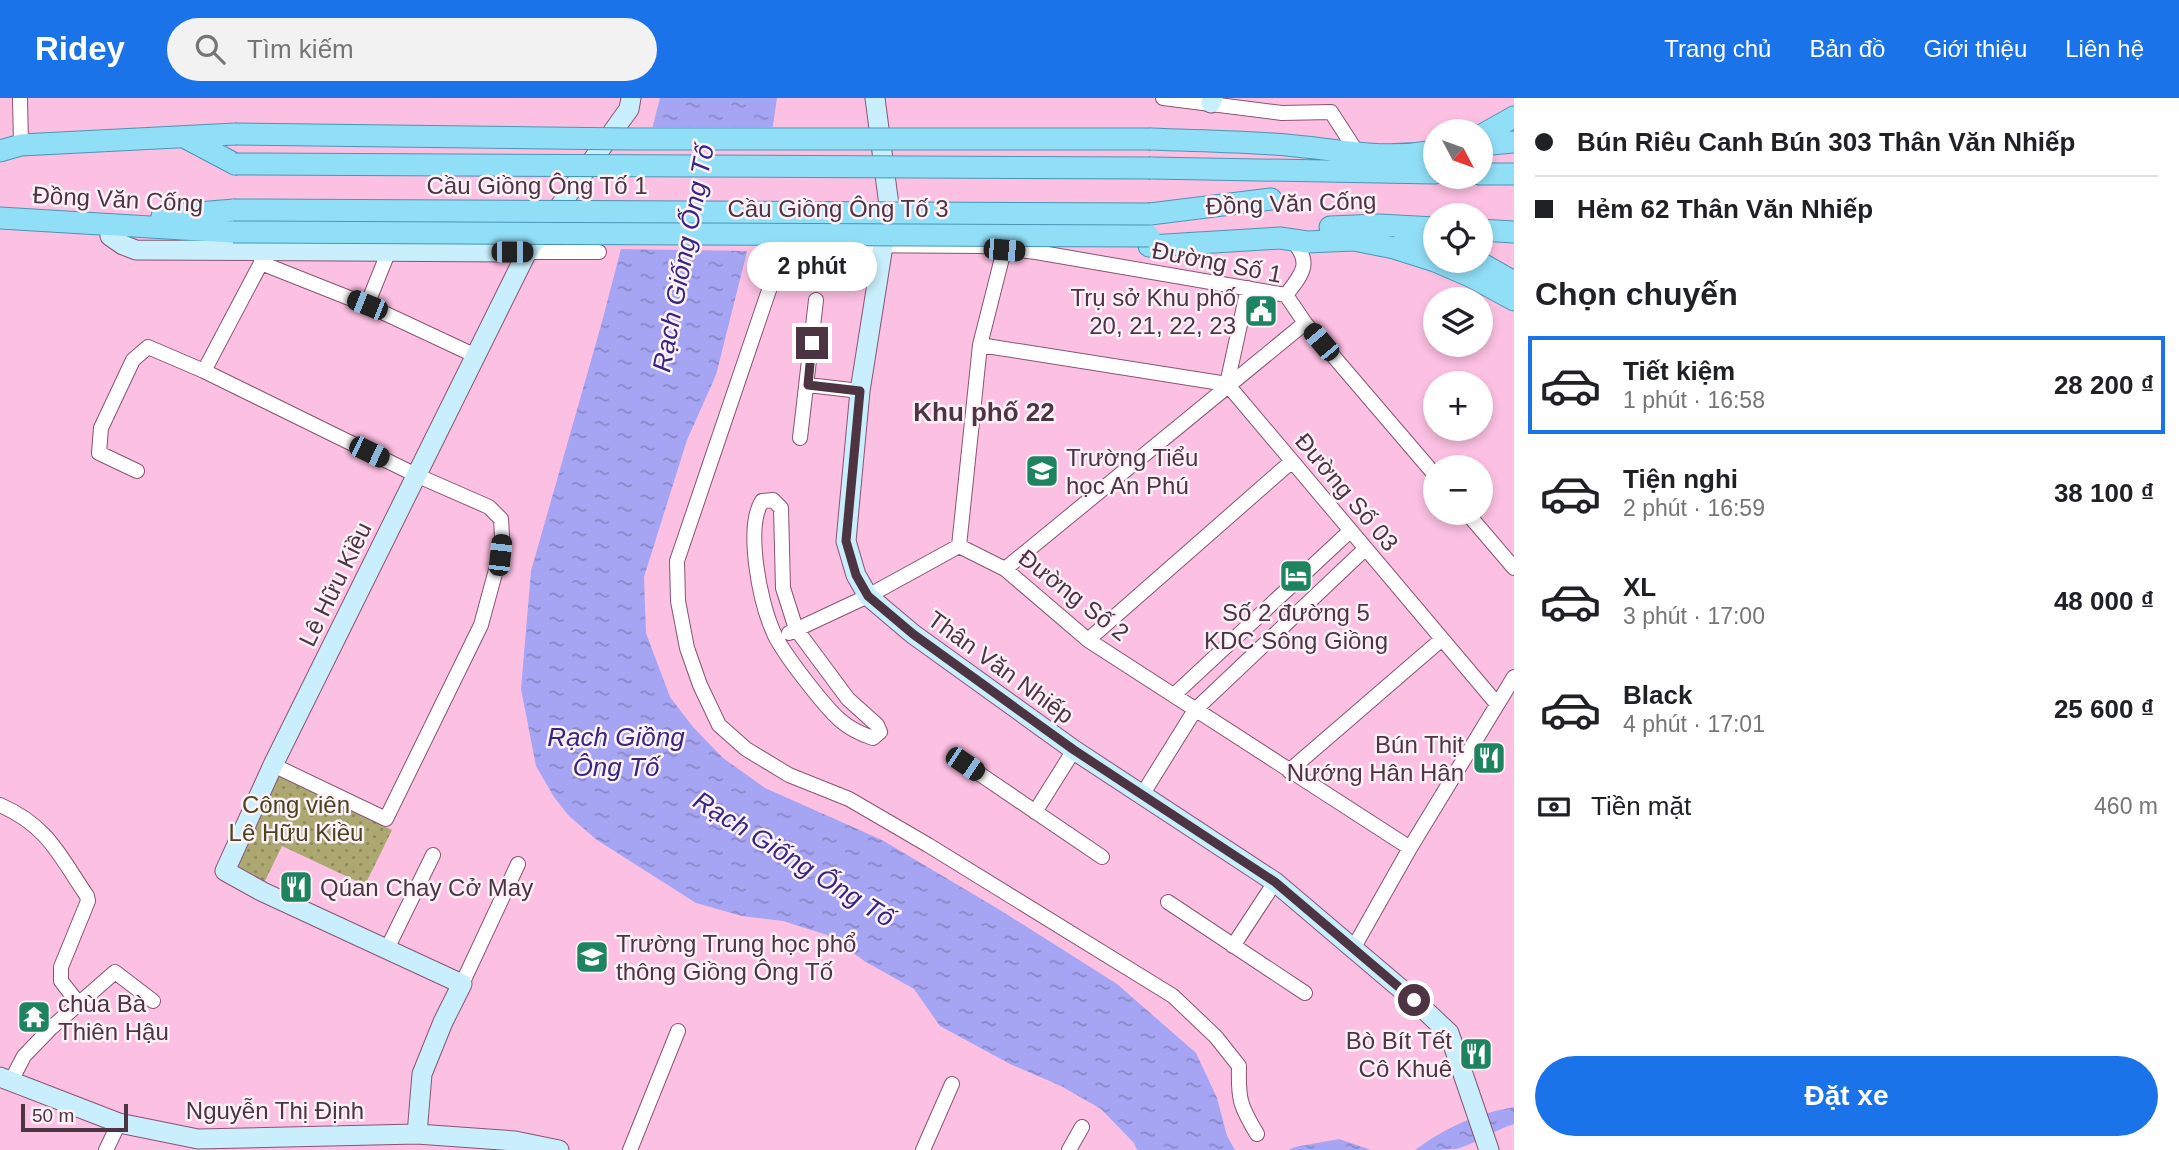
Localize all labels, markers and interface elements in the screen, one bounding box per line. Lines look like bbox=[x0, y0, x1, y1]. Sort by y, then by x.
search box bbox=[167, 18, 657, 81]
text: Ridey bbox=[35, 30, 125, 67]
icon: search bbox=[191, 30, 229, 68]
text: Tìm kiếm bbox=[247, 34, 354, 64]
text: Trang chủ bbox=[1664, 35, 1771, 62]
text: Bản đồ bbox=[1809, 35, 1885, 62]
text: Giới thiệu bbox=[1923, 35, 2027, 62]
text: Liên hệ bbox=[2065, 35, 2144, 62]
north arrow bbox=[1423, 119, 1493, 189]
map controls bbox=[1423, 119, 1493, 525]
text: Bún Riêu Canh Bún 303 Thân Văn Nhiếp bbox=[1577, 127, 2075, 157]
water label: Rạch Giống Ống Tố bbox=[646, 139, 720, 374]
street label: Cầu Giồng Ông Tố 1 bbox=[426, 172, 648, 199]
street label: Đồng Văn Cống bbox=[32, 181, 204, 217]
street label: Đồng Văn Cống bbox=[1205, 187, 1377, 219]
text: Hẻm 62 Thân Văn Nhiếp bbox=[1577, 194, 1873, 224]
street label: Cầu Giồng Ông Tố 3 bbox=[727, 195, 949, 222]
button: locate bbox=[1423, 203, 1493, 273]
street label: Đường Số 1 bbox=[1150, 236, 1284, 288]
car bbox=[983, 238, 1026, 262]
car bbox=[492, 242, 534, 263]
callout: 2 phút bbox=[747, 242, 877, 290]
text: 2 phút bbox=[778, 253, 847, 279]
text: Chọn chuyến bbox=[1535, 276, 1738, 312]
place label: Trụ sở Khu phố 20, 21, 22, 23 bbox=[1070, 284, 1236, 339]
car bbox=[344, 287, 391, 323]
button: layers bbox=[1423, 287, 1493, 357]
public building icon: Trụ sở Khu phố 20, 21, 22, 23 bbox=[1242, 292, 1280, 330]
car bbox=[1300, 319, 1343, 365]
route end bbox=[796, 327, 828, 359]
icon: car bbox=[1539, 354, 1602, 417]
text: Tiết kiệm bbox=[1623, 356, 1735, 386]
text: 28 200 ₫ bbox=[2054, 370, 2154, 400]
button: + bbox=[1423, 371, 1493, 441]
text: 1 phút · 16:58 bbox=[1623, 387, 1765, 413]
district label: Khu phố 22 bbox=[913, 397, 1055, 427]
street label: Đường Số 03 bbox=[1290, 428, 1404, 556]
car bbox=[346, 433, 393, 471]
place label: Trường Tiểu học An Phú bbox=[1066, 444, 1198, 499]
school or university icon: Trường Tiểu học An Phú bbox=[1023, 452, 1061, 490]
button: − bbox=[1423, 455, 1493, 525]
icon: car bbox=[1539, 462, 1602, 525]
text: Tiện nghi bbox=[1623, 464, 1738, 494]
text: 38 100 ₫ bbox=[2054, 478, 2154, 508]
text: 2 phút · 16:59 bbox=[1623, 495, 1765, 521]
street label: Lê Hữu Kiều bbox=[293, 517, 377, 651]
car bbox=[488, 533, 513, 577]
street label: Đường Số 2 bbox=[1014, 544, 1134, 646]
hotel icon: Số 2 đường 5 KDC Sông Giồng bbox=[1277, 557, 1315, 595]
icon: car bbox=[1539, 570, 1602, 633]
text: XL bbox=[1623, 572, 1656, 602]
text: 48 000 ₫ bbox=[2054, 586, 2154, 616]
place label: Số 2 đường 5 KDC Sông Giồng bbox=[1204, 599, 1388, 654]
text: 3 phút · 17:00 bbox=[1623, 603, 1765, 629]
street label: Thân Văn Nhiếp bbox=[923, 605, 1079, 729]
icon: car bbox=[1539, 678, 1602, 741]
text: Black bbox=[1623, 680, 1692, 710]
text: 25 600 ₫ bbox=[2054, 694, 2154, 724]
text: 4 phút · 17:01 bbox=[1623, 711, 1765, 737]
water label: Rạch Giồng Ông Tố bbox=[547, 722, 685, 782]
place label: Bún Thịt Nướng Hân Hân bbox=[1287, 731, 1464, 786]
restaurant icon: Bún Thịt Nướng Hân Hân bbox=[1470, 739, 1508, 777]
car bbox=[942, 744, 989, 784]
water label: Rạch Giống Ống Tố bbox=[688, 785, 902, 934]
icon: cash bbox=[1535, 788, 1573, 826]
park label: Công viên Lê Hữu Kiều bbox=[229, 791, 363, 846]
text: Tiền mặt bbox=[1591, 791, 1691, 821]
text: 460 m bbox=[2094, 793, 2158, 819]
restaurant icon: Qúan Chay Cở May bbox=[277, 868, 315, 906]
place label: Qúan Chay Cở May bbox=[320, 874, 533, 901]
place label: Trường Trung học phổ thông Giồng Ông Tố bbox=[616, 930, 856, 985]
school or university icon: Trường Trung học phổ thông Giồng Ông Tố bbox=[573, 938, 611, 976]
route start bbox=[1398, 984, 1430, 1016]
place label: chùa Bà Thiên Hậu bbox=[58, 990, 169, 1045]
temple icon: chùa Bà Thiên Hậu bbox=[15, 998, 53, 1036]
place label: Bò Bít Tết Cô Khuê bbox=[1346, 1027, 1452, 1082]
restaurant icon: Bò Bít Tết Cô Khuê bbox=[1457, 1035, 1495, 1073]
button: Đặt xe bbox=[1535, 1056, 2158, 1136]
street label: Nguyễn Thị Định bbox=[186, 1097, 364, 1124]
scale bar bbox=[21, 1101, 128, 1133]
text: 50 m bbox=[32, 1105, 74, 1126]

